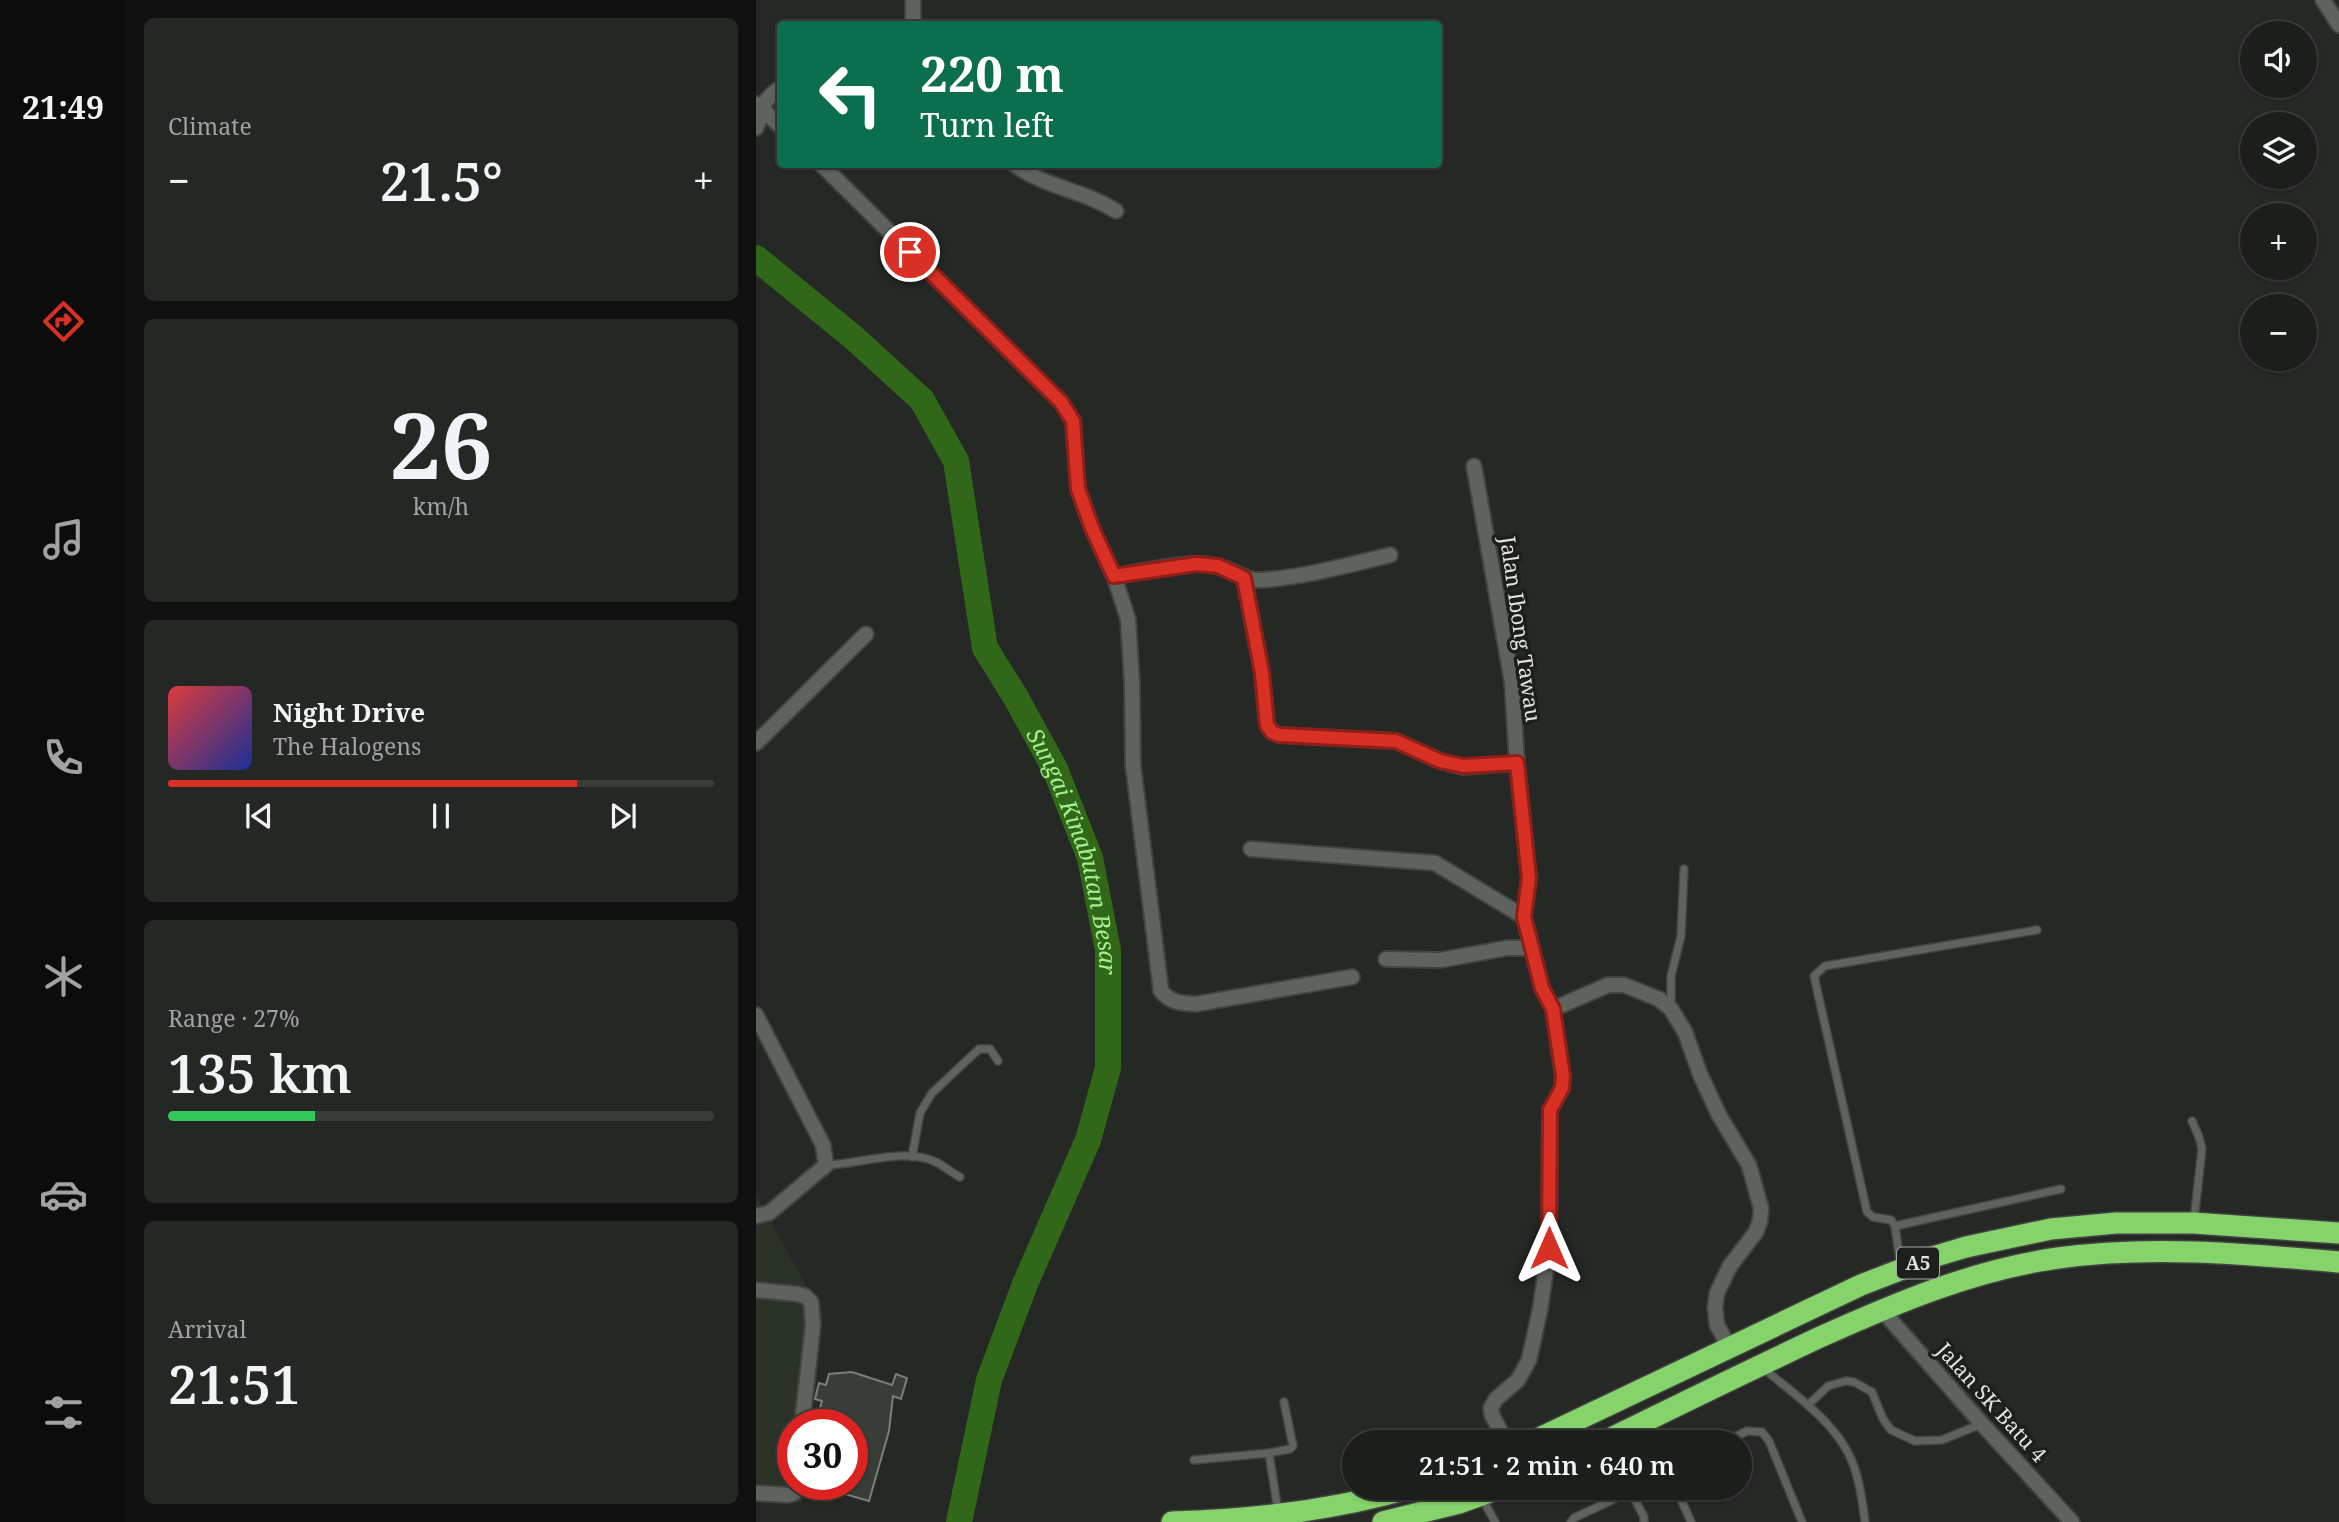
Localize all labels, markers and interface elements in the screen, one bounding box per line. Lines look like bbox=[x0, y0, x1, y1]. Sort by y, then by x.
map controls bbox=[2240, 21, 2317, 371]
button: sound bbox=[2240, 21, 2317, 98]
text: 220 m bbox=[920, 40, 1064, 106]
icon: left bbox=[805, 49, 896, 140]
text: 21:49 bbox=[22, 85, 104, 128]
text: Turn left bbox=[920, 103, 1054, 146]
text: Climate bbox=[168, 110, 252, 142]
button: layers bbox=[2240, 112, 2317, 189]
text: 21.5° bbox=[380, 145, 503, 216]
text: − bbox=[168, 154, 190, 206]
text: + bbox=[693, 154, 714, 206]
button: + bbox=[2240, 203, 2317, 280]
pin bbox=[880, 222, 940, 282]
icon: arrive bbox=[891, 233, 929, 271]
button: − bbox=[2240, 294, 2317, 371]
icon: directions bbox=[39, 297, 88, 346]
text: 26 bbox=[390, 382, 492, 506]
text: km/h bbox=[413, 490, 469, 522]
icon: music bbox=[39, 515, 88, 564]
street label: Jalan Ibong Tawau bbox=[1494, 533, 1548, 724]
text: Night Drive bbox=[273, 694, 425, 730]
water label: Sungai Kinabutan Besar bbox=[1019, 722, 1124, 975]
text: The Halogens bbox=[273, 730, 421, 762]
icon: phone bbox=[39, 733, 88, 782]
icon: previous bbox=[240, 797, 278, 835]
icon: pause bbox=[422, 797, 460, 835]
icon: next bbox=[604, 797, 642, 835]
icon: climate bbox=[39, 952, 88, 1001]
text: Range · 27% bbox=[168, 1002, 300, 1034]
text: 135 km bbox=[168, 1037, 352, 1108]
icon: car bbox=[39, 1170, 88, 1219]
position arrow bbox=[1512, 1211, 1586, 1285]
road number: A5 bbox=[1897, 1247, 1939, 1278]
text: Arrival bbox=[168, 1313, 247, 1345]
street label: Jalan SK Batu 4 bbox=[1930, 1336, 2053, 1468]
text: 21:51 bbox=[168, 1348, 301, 1419]
icon: filters bbox=[39, 1388, 88, 1437]
speed limit sign: 30 bbox=[777, 1409, 868, 1500]
text: 21:51 · 2 min · 640 m bbox=[1419, 1447, 1675, 1483]

